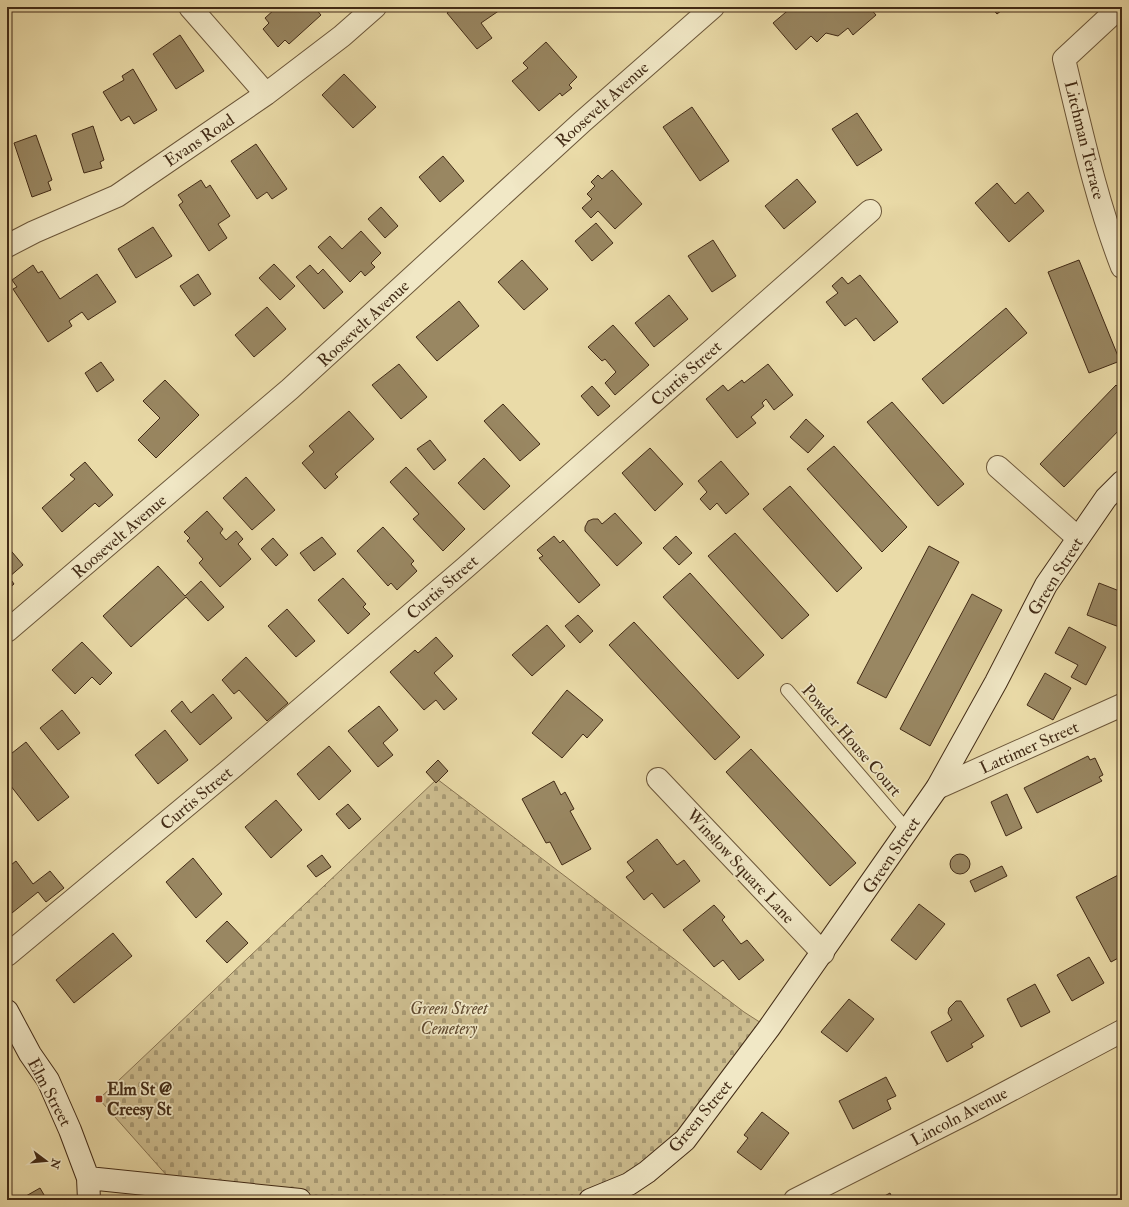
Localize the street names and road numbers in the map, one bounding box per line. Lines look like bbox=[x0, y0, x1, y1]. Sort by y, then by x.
street label: Roosevelt Avenue bbox=[551, 57, 653, 152]
street label: Litchman Terrace bbox=[1060, 79, 1109, 202]
street label: Evans Road bbox=[160, 109, 239, 171]
street label: Roosevelt Avenue bbox=[313, 275, 414, 371]
street label: Curtis Street bbox=[647, 336, 726, 411]
street label: Roosevelt Avenue bbox=[68, 490, 171, 583]
street label: Green Street bbox=[1023, 533, 1088, 619]
street label: Curtis Street bbox=[402, 550, 483, 624]
street label: Powder House Court bbox=[797, 680, 906, 801]
street label: Lattimer Street bbox=[977, 716, 1082, 779]
street label: Curtis Street bbox=[156, 762, 237, 835]
street label: Winslow Square Lane bbox=[681, 804, 799, 928]
street label: Green Street bbox=[858, 812, 925, 898]
street label: Elm Street bbox=[23, 1054, 77, 1130]
street label: Green Street bbox=[664, 1075, 737, 1157]
street label: Lincoln Avenue bbox=[907, 1082, 1011, 1151]

